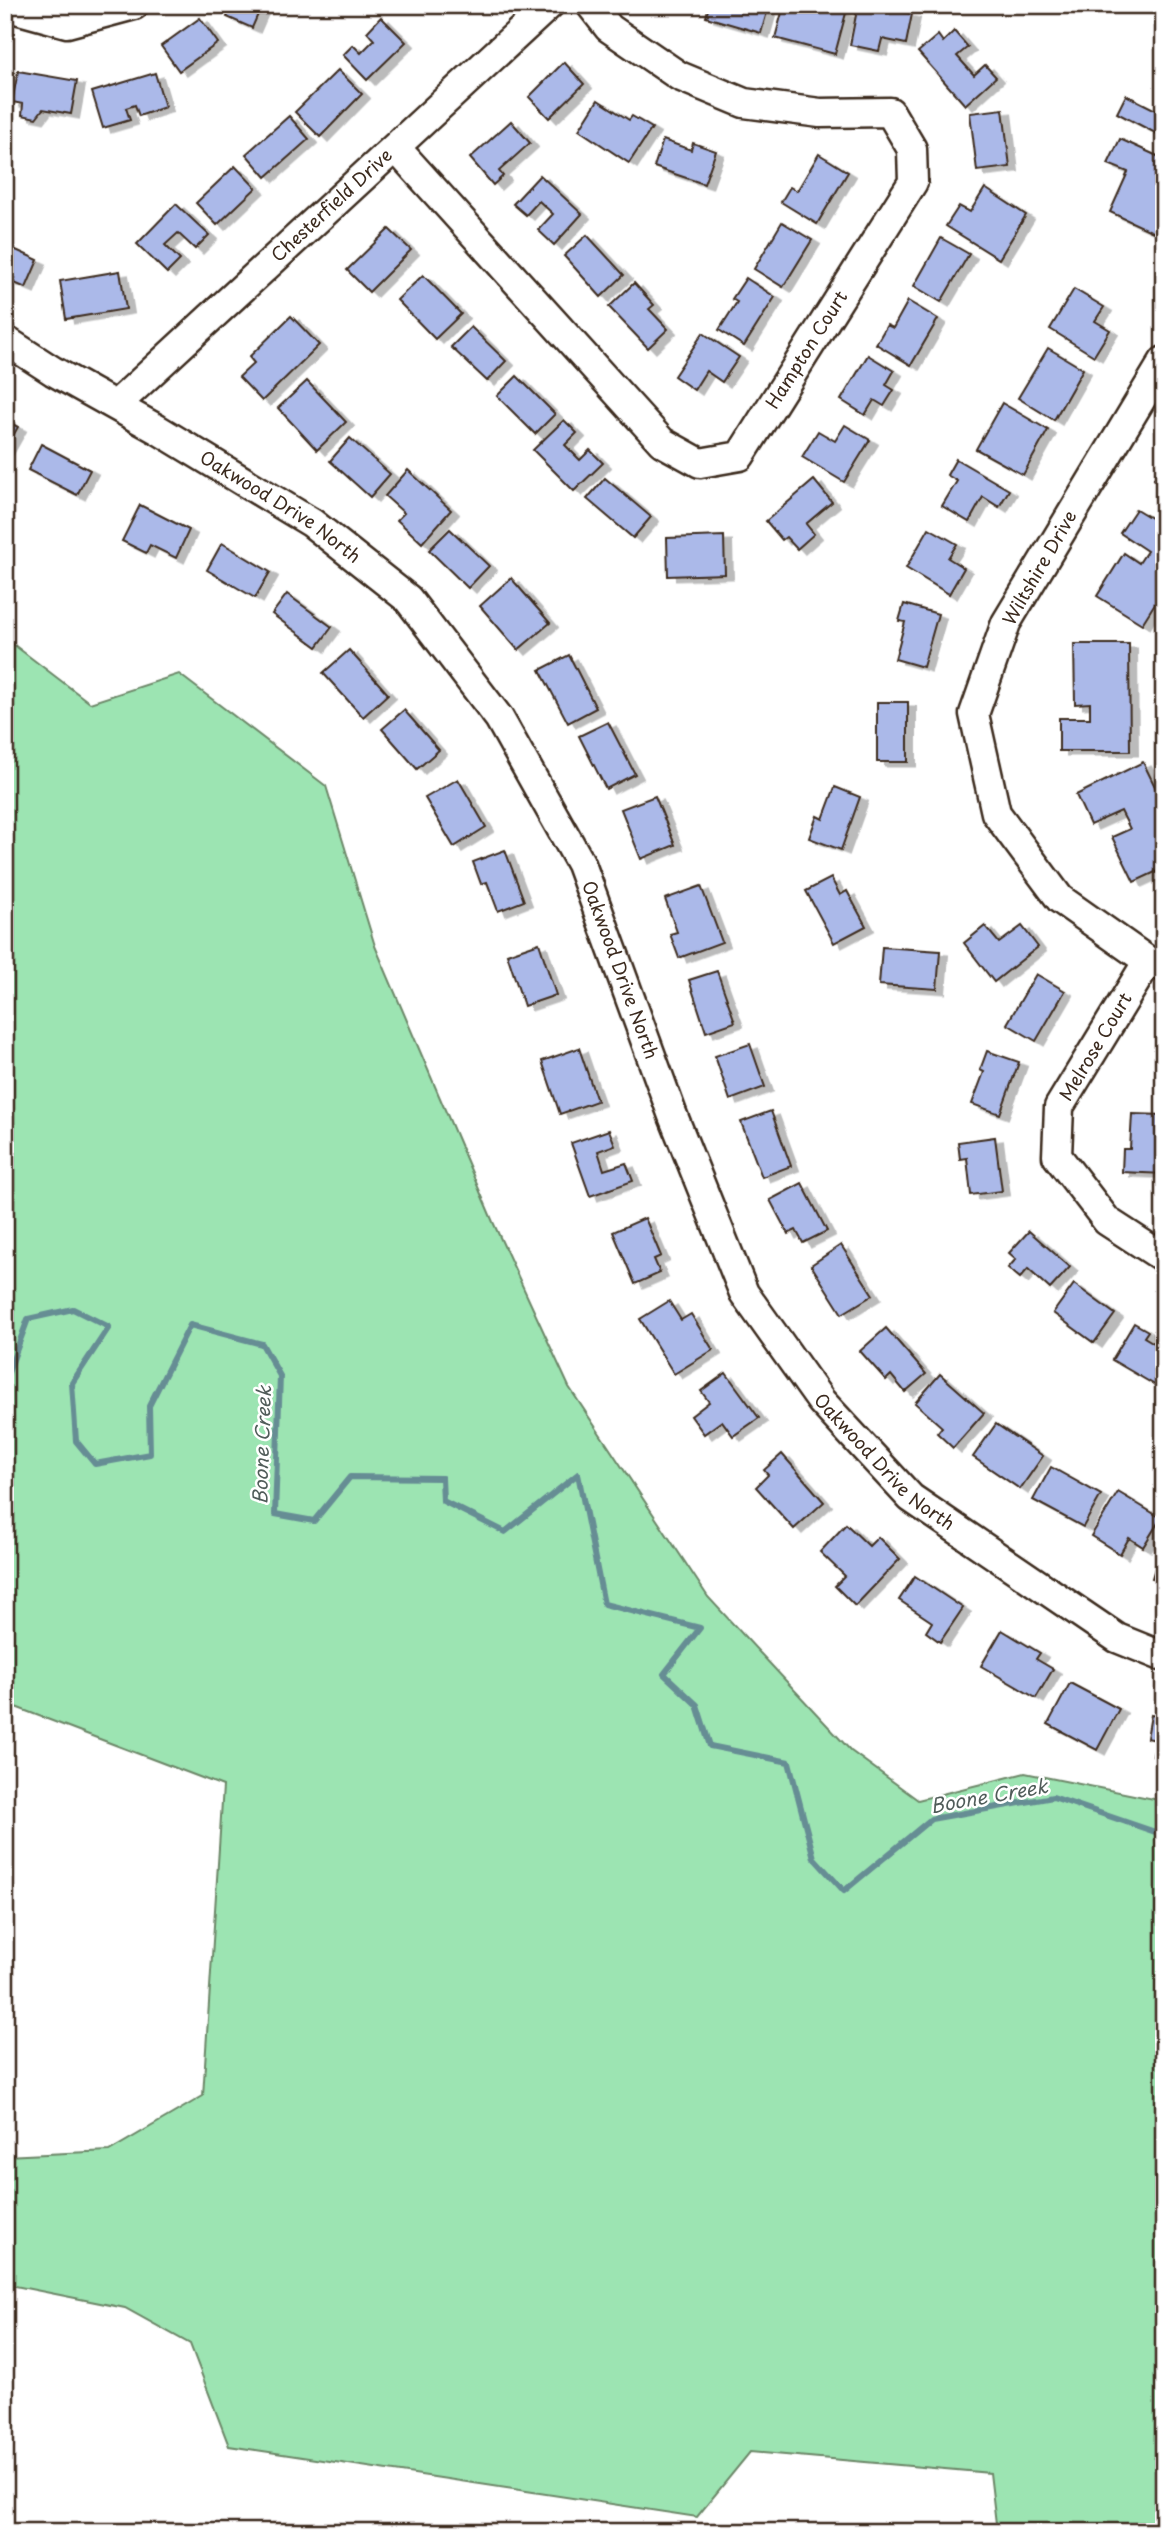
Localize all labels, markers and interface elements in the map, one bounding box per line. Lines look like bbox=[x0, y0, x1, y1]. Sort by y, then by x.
street label: Chesterfield Drive bbox=[264, 141, 398, 267]
street label: Hampton Court bbox=[758, 285, 853, 413]
street label: Oakwood Drive North bbox=[195, 443, 367, 569]
street label: Wiltshire Drive bbox=[995, 505, 1083, 630]
street label: Oakwood Drive North bbox=[576, 877, 666, 1062]
street label: Melrose Court bbox=[1052, 987, 1138, 1106]
water label: Boone Creek bbox=[245, 1384, 277, 1505]
street label: Oakwood Drive North bbox=[808, 1387, 961, 1536]
water label: Boone Creek bbox=[928, 1771, 1051, 1819]

